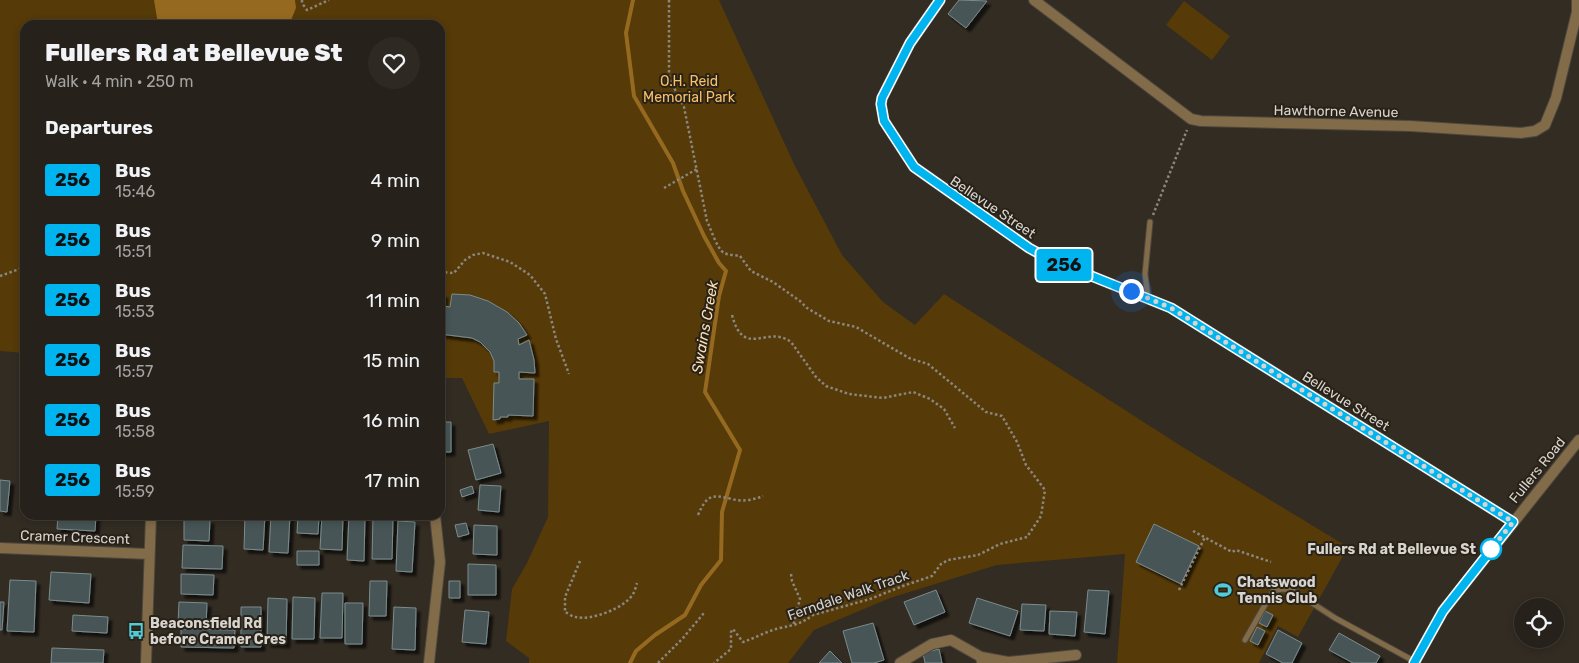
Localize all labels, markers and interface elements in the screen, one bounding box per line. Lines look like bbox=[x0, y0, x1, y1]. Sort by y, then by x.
button: heart bbox=[368, 37, 420, 89]
text: Fullers Rd at Bellevue St bbox=[45, 39, 343, 67]
text: Walk · 4 min · 250 m bbox=[45, 72, 193, 91]
park label: O.H. Reid Memorial Park bbox=[643, 73, 736, 106]
street label: Hawthorne Avenue bbox=[1274, 102, 1399, 121]
text: Departures bbox=[45, 116, 153, 139]
text: Bus bbox=[115, 159, 151, 182]
text: 256 bbox=[55, 169, 90, 191]
text: 4 min bbox=[371, 169, 420, 192]
street label: Bellevue Street bbox=[947, 173, 1039, 243]
text: 15:46 bbox=[115, 182, 155, 201]
text: Bus bbox=[115, 219, 151, 242]
text: 256 bbox=[55, 229, 90, 251]
text: 9 min bbox=[371, 229, 420, 252]
text: 15:51 bbox=[115, 242, 152, 261]
line badge: 256 bbox=[1035, 249, 1093, 281]
text: 256 bbox=[1046, 254, 1082, 276]
text: Bus bbox=[115, 279, 151, 302]
water label: Swains Creek bbox=[688, 279, 722, 375]
your location bbox=[1119, 279, 1144, 304]
text: 256 bbox=[55, 289, 90, 311]
text: 11 min bbox=[366, 289, 420, 312]
text: 15:53 bbox=[115, 302, 155, 321]
text: Bus bbox=[115, 339, 151, 362]
text: 256 bbox=[55, 349, 90, 371]
text: 15 min bbox=[363, 349, 420, 372]
text: 15:57 bbox=[115, 362, 153, 381]
street label: Bellevue Street bbox=[1299, 368, 1393, 435]
text: Bus bbox=[115, 399, 151, 422]
text: 256 bbox=[55, 409, 90, 431]
text: 16 min bbox=[363, 409, 420, 432]
text: 15:58 bbox=[115, 422, 155, 441]
street label: Fullers Road bbox=[1506, 434, 1569, 507]
text: Bus bbox=[115, 459, 151, 482]
text: 256 bbox=[55, 469, 90, 491]
text: 17 min bbox=[364, 469, 420, 492]
text: 15:59 bbox=[115, 482, 155, 501]
street label: Cramer Crescent bbox=[20, 527, 131, 548]
marker: Fullers Rd at Bellevue St bbox=[1480, 538, 1502, 560]
place label: Fullers Rd at Bellevue St bbox=[1307, 541, 1476, 558]
street label: Ferndale Walk Track bbox=[785, 566, 912, 624]
place label: Chatswood Tennis Club bbox=[1237, 574, 1317, 607]
sports icon: Chatswood Tennis Club bbox=[1213, 580, 1233, 600]
map controls bbox=[1514, 598, 1564, 648]
button: locate bbox=[1514, 598, 1564, 648]
place label: Beaconsfield Rd before Cramer Cres bbox=[150, 615, 286, 648]
bus stop icon: Beaconsfield Rd before Cramer Cres bbox=[126, 621, 146, 641]

